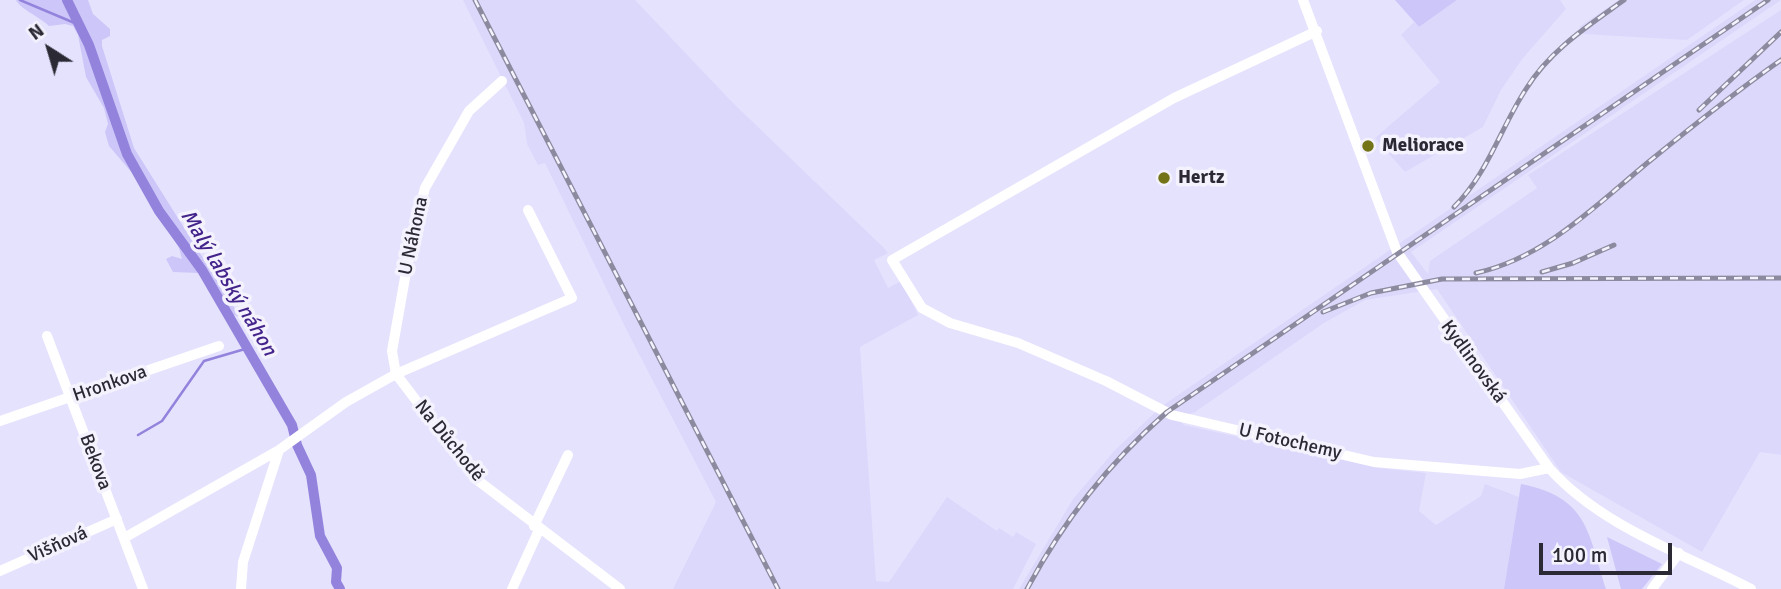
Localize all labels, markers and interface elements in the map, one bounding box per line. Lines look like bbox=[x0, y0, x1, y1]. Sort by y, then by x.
north arrow bbox=[14, 14, 84, 84]
text: N bbox=[24, 19, 49, 46]
place label: Meliorace bbox=[1382, 135, 1464, 157]
marker: Meliorace bbox=[1360, 138, 1376, 154]
place label: Hertz bbox=[1178, 167, 1225, 189]
marker: Hertz bbox=[1156, 170, 1172, 186]
street label: U Náhona bbox=[395, 195, 433, 277]
water label: Malý labský náhon bbox=[174, 205, 282, 361]
street label: Kydlinovská bbox=[1435, 316, 1511, 408]
street label: Hronkova bbox=[70, 361, 150, 407]
street label: Na Důchodě bbox=[409, 396, 489, 486]
street label: U Fotochemy bbox=[1236, 419, 1344, 465]
street label: Bekova bbox=[74, 431, 116, 493]
street label: Višňová bbox=[25, 522, 91, 568]
scale bar bbox=[1543, 530, 1676, 574]
text: 100 m bbox=[1552, 542, 1607, 568]

